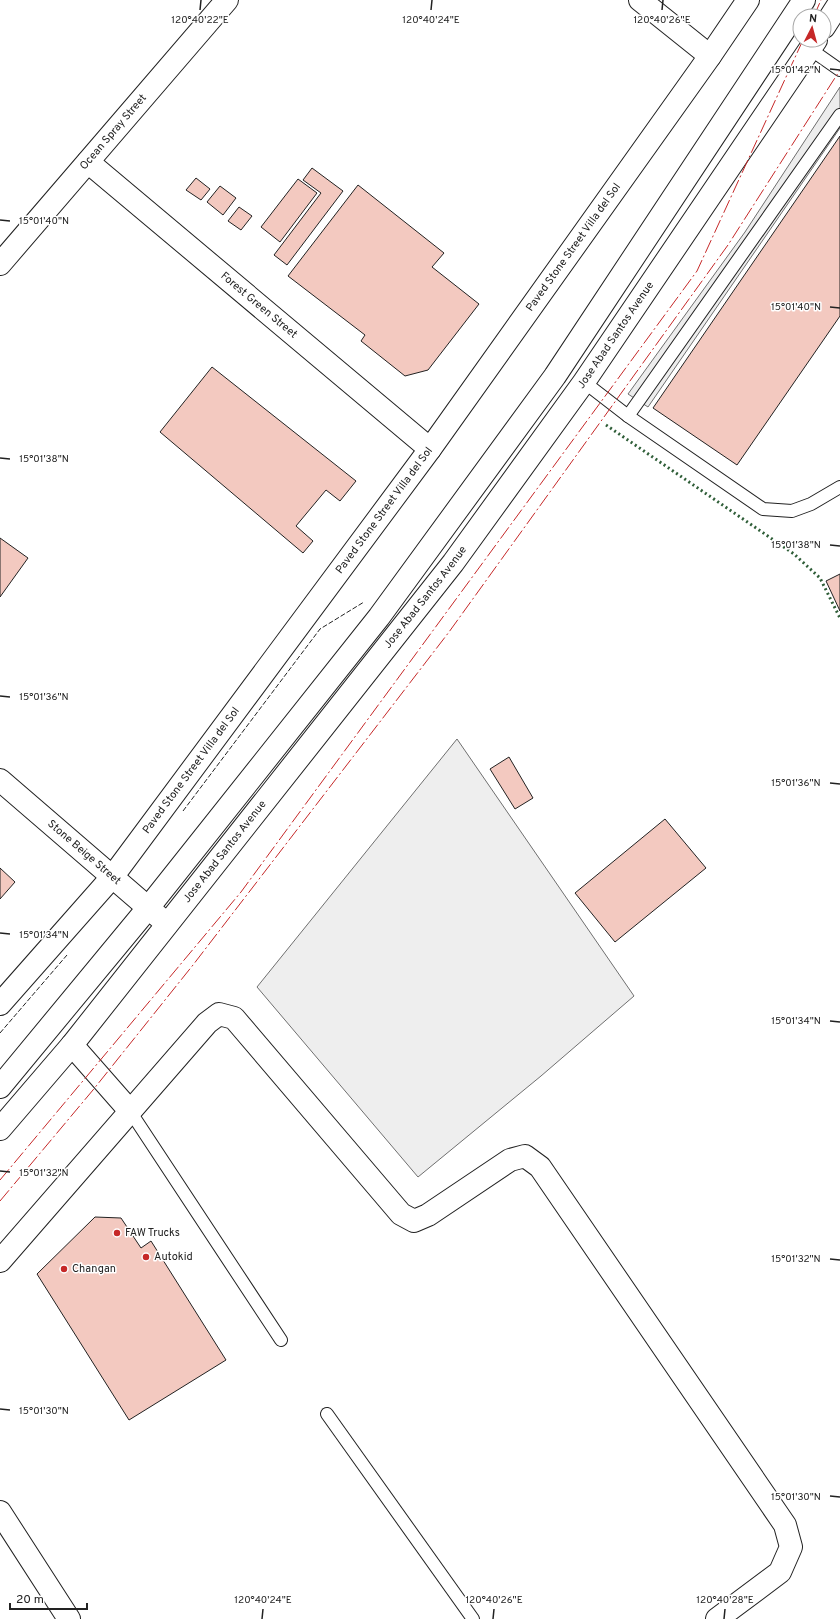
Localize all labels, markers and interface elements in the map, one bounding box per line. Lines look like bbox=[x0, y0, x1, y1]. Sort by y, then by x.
north arrow bbox=[792, 8, 832, 48]
text: N bbox=[808, 12, 818, 26]
text: 120°40'22"E bbox=[171, 14, 229, 27]
text: 120°40'24"E bbox=[402, 14, 460, 27]
text: 120°40'26"E bbox=[633, 14, 691, 27]
text: 15°01'42"N bbox=[771, 64, 821, 77]
street label: Ocean Spray Street bbox=[77, 91, 150, 173]
street label: Paved Stone Street Villa del Sol bbox=[523, 181, 624, 314]
text: 15°01'40"N bbox=[19, 215, 69, 228]
street label: Forest Green Street bbox=[218, 269, 300, 342]
street label: Jose Abad Santos Avenue bbox=[574, 279, 657, 392]
text: 15°01'40"N bbox=[771, 301, 821, 314]
street label: Paved Stone Street Villa del Sol bbox=[333, 444, 436, 577]
text: 15°01'38"N bbox=[19, 453, 69, 466]
text: 15°01'38"N bbox=[771, 539, 821, 552]
street label: Jose Abad Santos Avenue bbox=[381, 543, 470, 652]
text: 15°01'36"N bbox=[19, 691, 69, 704]
street label: Paved Stone Street Villa del Sol bbox=[140, 705, 243, 837]
text: 15°01'36"N bbox=[771, 777, 821, 790]
street label: Jose Abad Santos Avenue bbox=[180, 798, 270, 906]
street label: Stone Beige Street bbox=[44, 817, 124, 888]
text: 15°01'34"N bbox=[19, 929, 69, 942]
text: 15°01'34"N bbox=[771, 1015, 821, 1028]
text: 15°01'32"N bbox=[19, 1167, 69, 1180]
place label: FAW Trucks bbox=[125, 1226, 180, 1240]
marker: FAW Trucks bbox=[112, 1228, 122, 1238]
place label: Autokid bbox=[154, 1250, 193, 1264]
marker: Autokid bbox=[141, 1252, 151, 1262]
text: 15°01'32"N bbox=[771, 1253, 821, 1266]
place label: Changan bbox=[72, 1262, 116, 1276]
marker: Changan bbox=[59, 1264, 69, 1274]
text: 15°01'30"N bbox=[19, 1405, 69, 1418]
text: 15°01'30"N bbox=[771, 1491, 821, 1504]
scale bar bbox=[10, 1585, 87, 1611]
text: 20 m bbox=[16, 1592, 44, 1608]
text: 120°40'24"E bbox=[234, 1594, 292, 1607]
text: 120°40'26"E bbox=[465, 1594, 523, 1607]
text: 120°40'28"E bbox=[696, 1594, 754, 1607]

